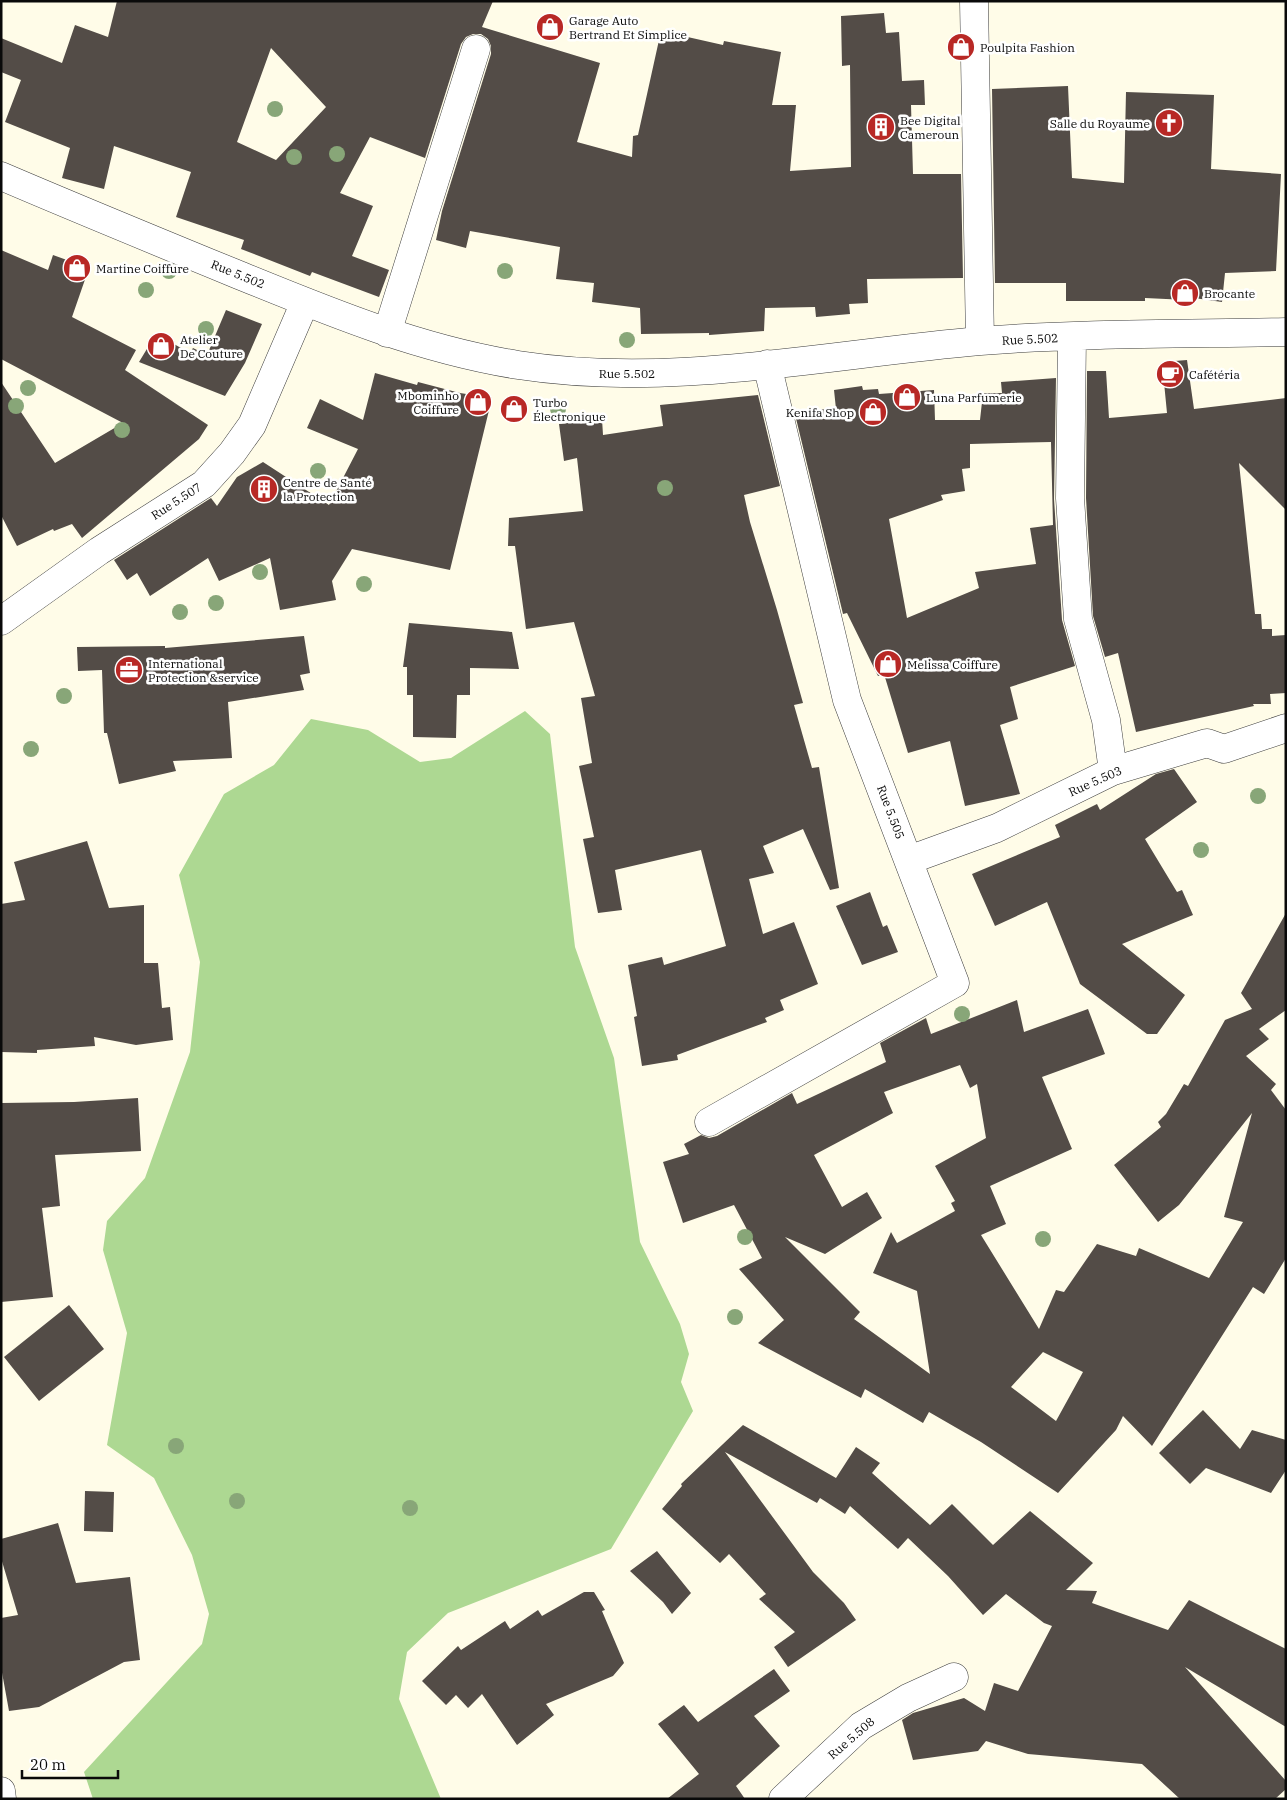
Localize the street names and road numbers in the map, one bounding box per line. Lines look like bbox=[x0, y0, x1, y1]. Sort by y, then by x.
street label: Rue 5.502 bbox=[209, 256, 267, 292]
street label: Rue 5.502 bbox=[1001, 330, 1059, 348]
street label: Rue 5.502 bbox=[599, 366, 655, 381]
street label: Rue 5.507 bbox=[148, 479, 204, 523]
street label: Rue 5.503 bbox=[1066, 763, 1124, 799]
street label: Rue 5.505 bbox=[874, 783, 908, 841]
street label: Rue 5.508 bbox=[825, 1714, 877, 1762]

